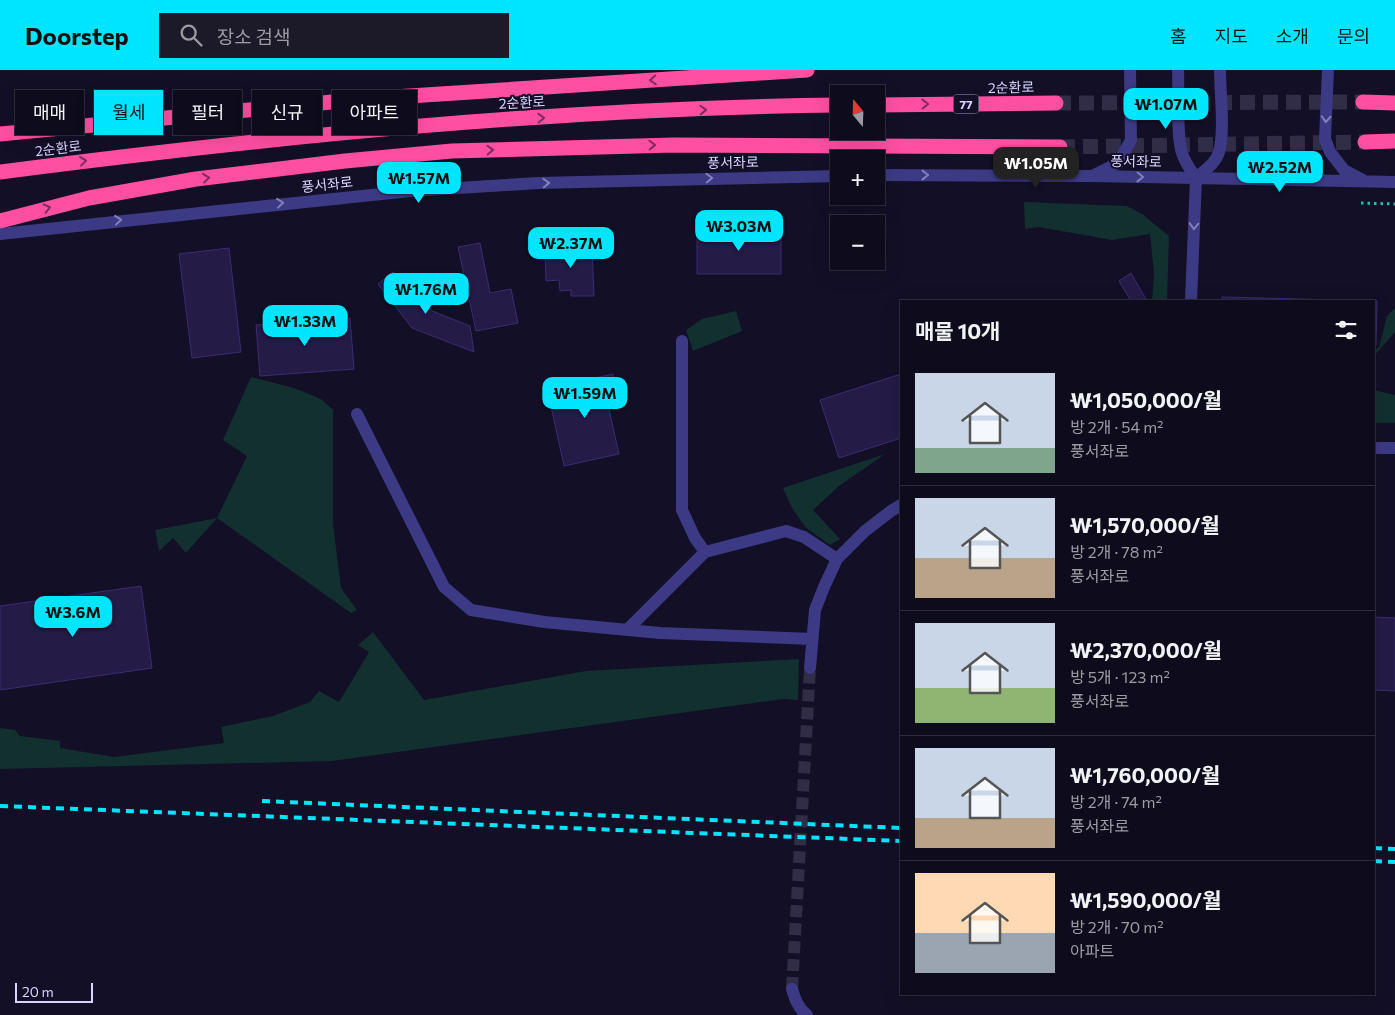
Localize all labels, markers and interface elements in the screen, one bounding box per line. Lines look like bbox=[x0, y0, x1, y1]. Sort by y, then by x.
search box bbox=[159, 13, 509, 58]
text: Doorstep bbox=[25, 21, 129, 50]
icon: search bbox=[177, 21, 205, 49]
text: 장소 검색 bbox=[217, 25, 290, 48]
text: 홈 bbox=[1170, 25, 1187, 47]
text: 지도 bbox=[1215, 25, 1248, 47]
text: 소개 bbox=[1276, 25, 1309, 47]
text: 문의 bbox=[1337, 25, 1370, 47]
one-way arrow bbox=[649, 74, 657, 85]
street label: 2순환로 bbox=[988, 78, 1034, 96]
north arrow bbox=[830, 85, 885, 140]
map controls bbox=[830, 85, 885, 270]
pin: ₩1.07M bbox=[1125, 88, 1207, 130]
chip: 매매 bbox=[15, 90, 84, 135]
chip: 월세 bbox=[94, 90, 163, 135]
chip: 필터 bbox=[173, 90, 242, 135]
chip: 신규 bbox=[252, 90, 322, 135]
chip: 아파트 bbox=[332, 90, 417, 135]
street label: 2순환로 bbox=[498, 92, 546, 112]
road number: 77 bbox=[954, 94, 978, 114]
text: ₩1.07M bbox=[1134, 94, 1198, 113]
one-way arrow bbox=[922, 99, 929, 109]
one-way arrow bbox=[699, 104, 707, 115]
one-way arrow bbox=[537, 112, 545, 123]
one-way arrow bbox=[1320, 115, 1331, 123]
street label: 2순환로 bbox=[34, 137, 82, 159]
one-way arrow bbox=[649, 140, 657, 151]
one-way arrow bbox=[486, 145, 494, 155]
pin: ₩1.05M bbox=[995, 146, 1077, 189]
button: + bbox=[830, 150, 885, 205]
pin: ₩2.52M bbox=[1239, 150, 1321, 193]
street label: 풍서좌로 bbox=[1110, 152, 1162, 170]
street label: 풍서좌로 bbox=[707, 153, 759, 171]
text: ₩1.05M bbox=[1004, 153, 1068, 172]
one-way arrow bbox=[79, 156, 87, 167]
text: ₩2.52M bbox=[1248, 157, 1312, 176]
pin: ₩1.57M bbox=[378, 162, 460, 204]
text: ₩1.57M bbox=[388, 168, 450, 187]
one-way arrow bbox=[922, 170, 929, 180]
one-way arrow bbox=[1136, 171, 1144, 182]
one-way arrow bbox=[203, 173, 211, 184]
street label: 풍서좌로 bbox=[300, 173, 354, 195]
one-way arrow bbox=[705, 173, 713, 183]
one-way arrow bbox=[542, 178, 550, 188]
one-way arrow bbox=[276, 198, 284, 209]
one-way arrow bbox=[42, 204, 51, 214]
pin: ₩3.03M bbox=[698, 210, 780, 252]
one-way arrow bbox=[114, 215, 122, 226]
button: − bbox=[830, 215, 885, 270]
text: ₩3.03M bbox=[706, 216, 772, 235]
one-way arrow bbox=[1189, 222, 1199, 230]
pin: ₩2.37M bbox=[530, 226, 612, 269]
text: ₩2.37M bbox=[539, 233, 603, 252]
pin: ₩1.76M bbox=[385, 272, 467, 315]
text: ₩1.76M bbox=[395, 279, 457, 298]
pin: ₩1.33M bbox=[264, 304, 346, 347]
text: ₩1.33M bbox=[274, 311, 336, 330]
icon: filters bbox=[1332, 316, 1360, 344]
text: 매물 10개 bbox=[915, 318, 1000, 343]
pin: ₩1.59M bbox=[544, 376, 626, 419]
text: ₩1.59M bbox=[553, 383, 617, 402]
text: ₩1,050,000/월 bbox=[1070, 387, 1222, 412]
icon: home bbox=[955, 393, 1015, 453]
text: 방 2개 · 54 m² bbox=[1070, 417, 1164, 436]
text: 풍서좌로 bbox=[1070, 441, 1129, 460]
text: ₩1,570,000/월 bbox=[1070, 512, 1220, 537]
icon: home bbox=[955, 518, 1015, 578]
text: 방 2개 · 78 m² bbox=[1070, 542, 1163, 561]
text: 풍서좌로 bbox=[1070, 566, 1129, 585]
pin: ₩3.6M bbox=[38, 596, 108, 638]
text: ₩3.6M bbox=[45, 602, 101, 621]
text: ₩2,370,000/월 bbox=[1070, 637, 1222, 662]
icon: home bbox=[955, 643, 1015, 703]
text: 방 5개 · 123 m² bbox=[1070, 667, 1170, 686]
text: 풍서좌로 bbox=[1070, 691, 1129, 710]
text: ₩1,760,000/월 bbox=[1070, 762, 1220, 787]
icon: home bbox=[955, 768, 1015, 828]
text: 방 2개 · 74 m² bbox=[1070, 792, 1162, 811]
text: 풍서좌로 bbox=[1070, 816, 1129, 835]
text: ₩1,590,000/월 bbox=[1070, 887, 1221, 912]
icon: home bbox=[955, 893, 1015, 953]
text: 방 2개 · 70 m² bbox=[1070, 917, 1164, 936]
text: 아파트 bbox=[1070, 941, 1114, 960]
scale bar bbox=[15, 980, 92, 1003]
text: 20 m bbox=[22, 983, 54, 1000]

